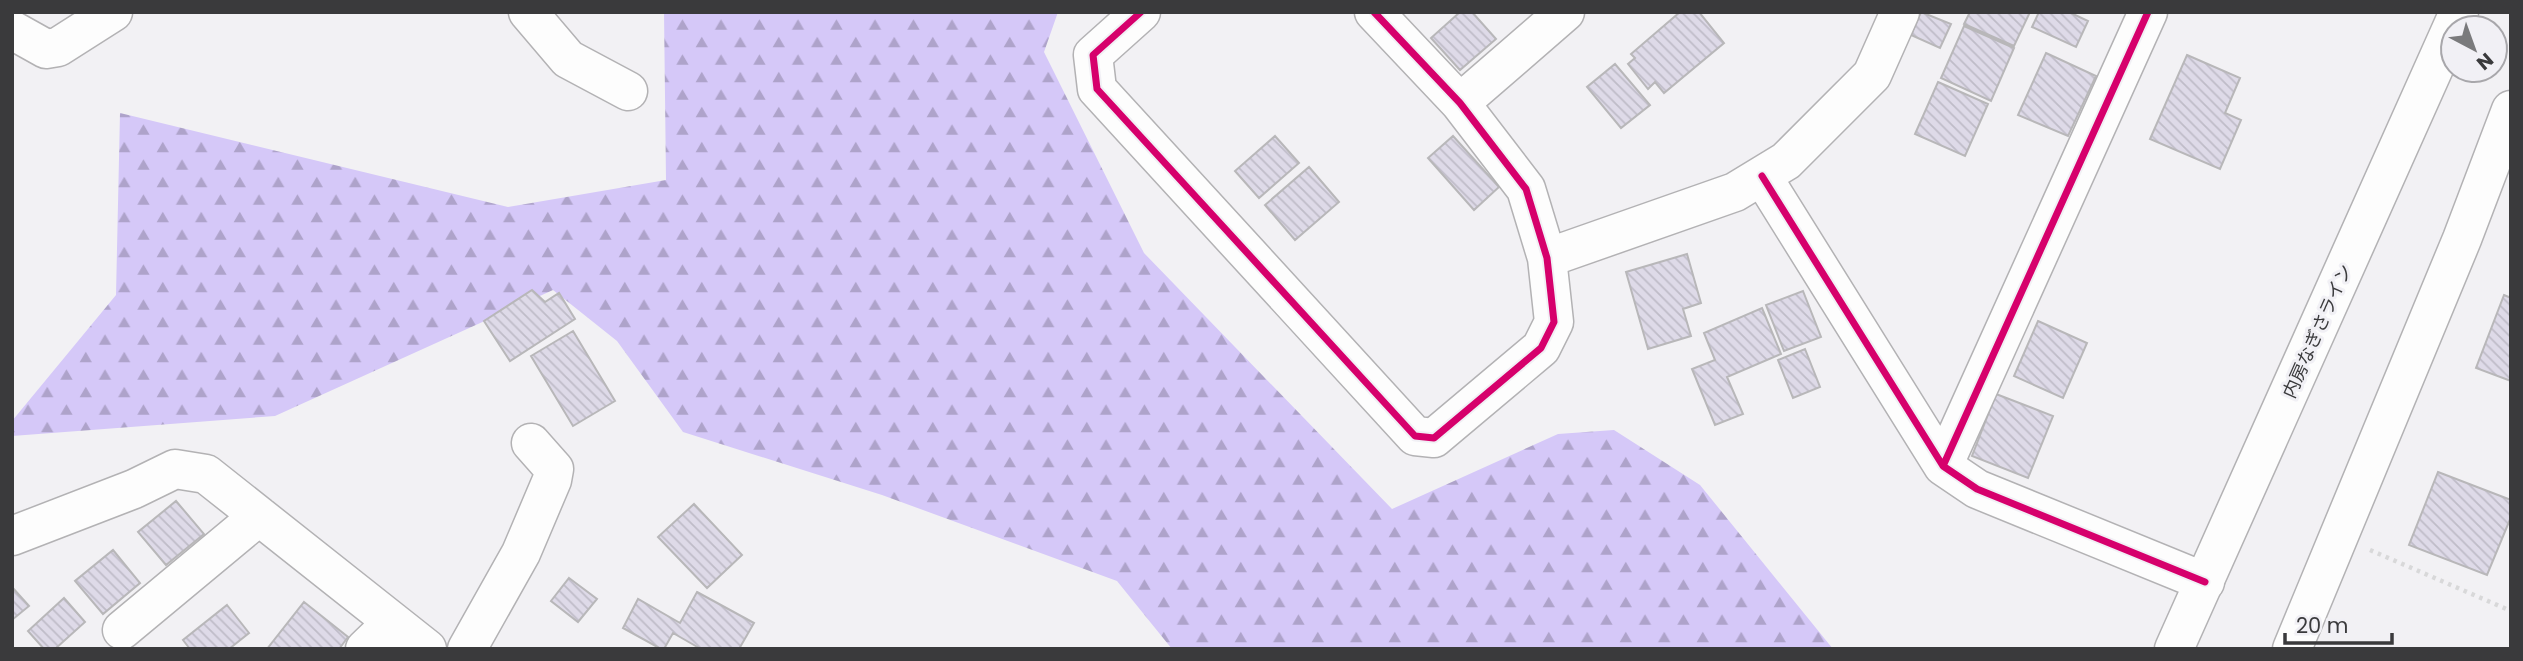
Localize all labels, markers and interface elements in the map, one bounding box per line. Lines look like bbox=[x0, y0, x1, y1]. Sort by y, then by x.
north arrow bbox=[2439, 14, 2509, 84]
text: N bbox=[2471, 47, 2499, 76]
street label: 内房なぎさライン bbox=[2276, 260, 2358, 402]
scale bar bbox=[2285, 602, 2392, 646]
text: 20 m bbox=[2296, 611, 2349, 640]

